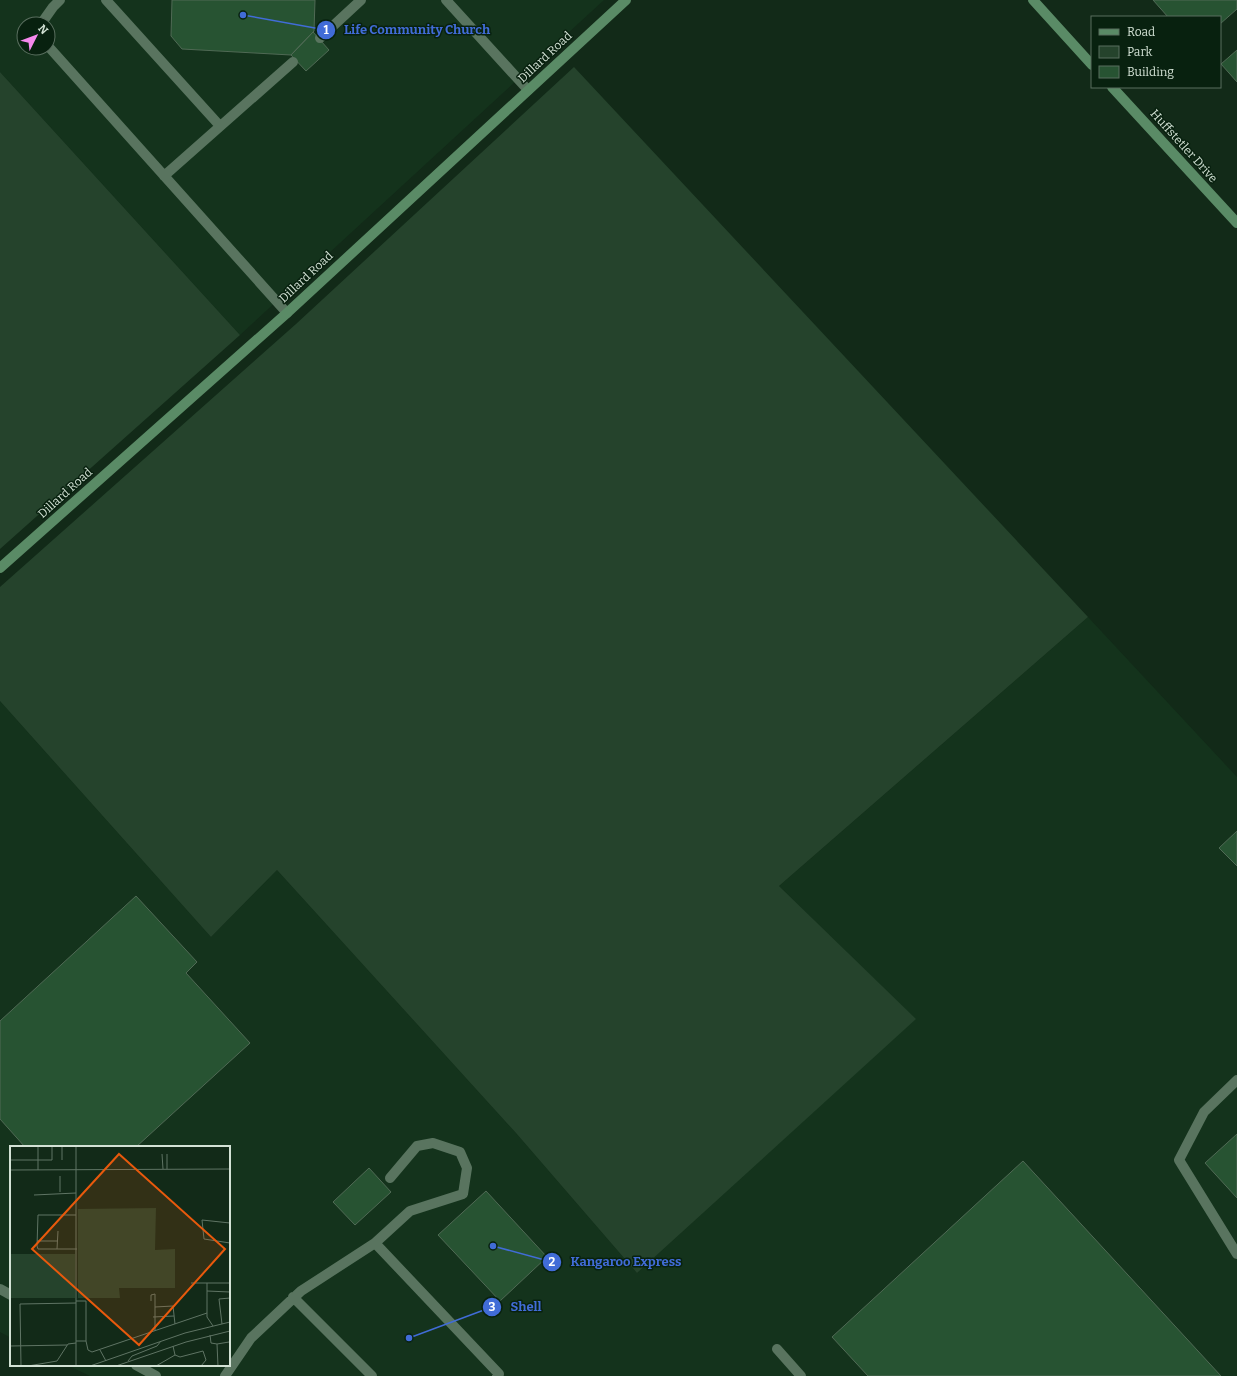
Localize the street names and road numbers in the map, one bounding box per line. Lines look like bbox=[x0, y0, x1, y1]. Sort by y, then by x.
street label: Dillard Road bbox=[515, 29, 575, 85]
street label: Huffstetler Drive bbox=[1148, 107, 1220, 185]
street label: Dillard Road bbox=[276, 249, 336, 305]
street label: Dillard Road bbox=[35, 465, 95, 521]

